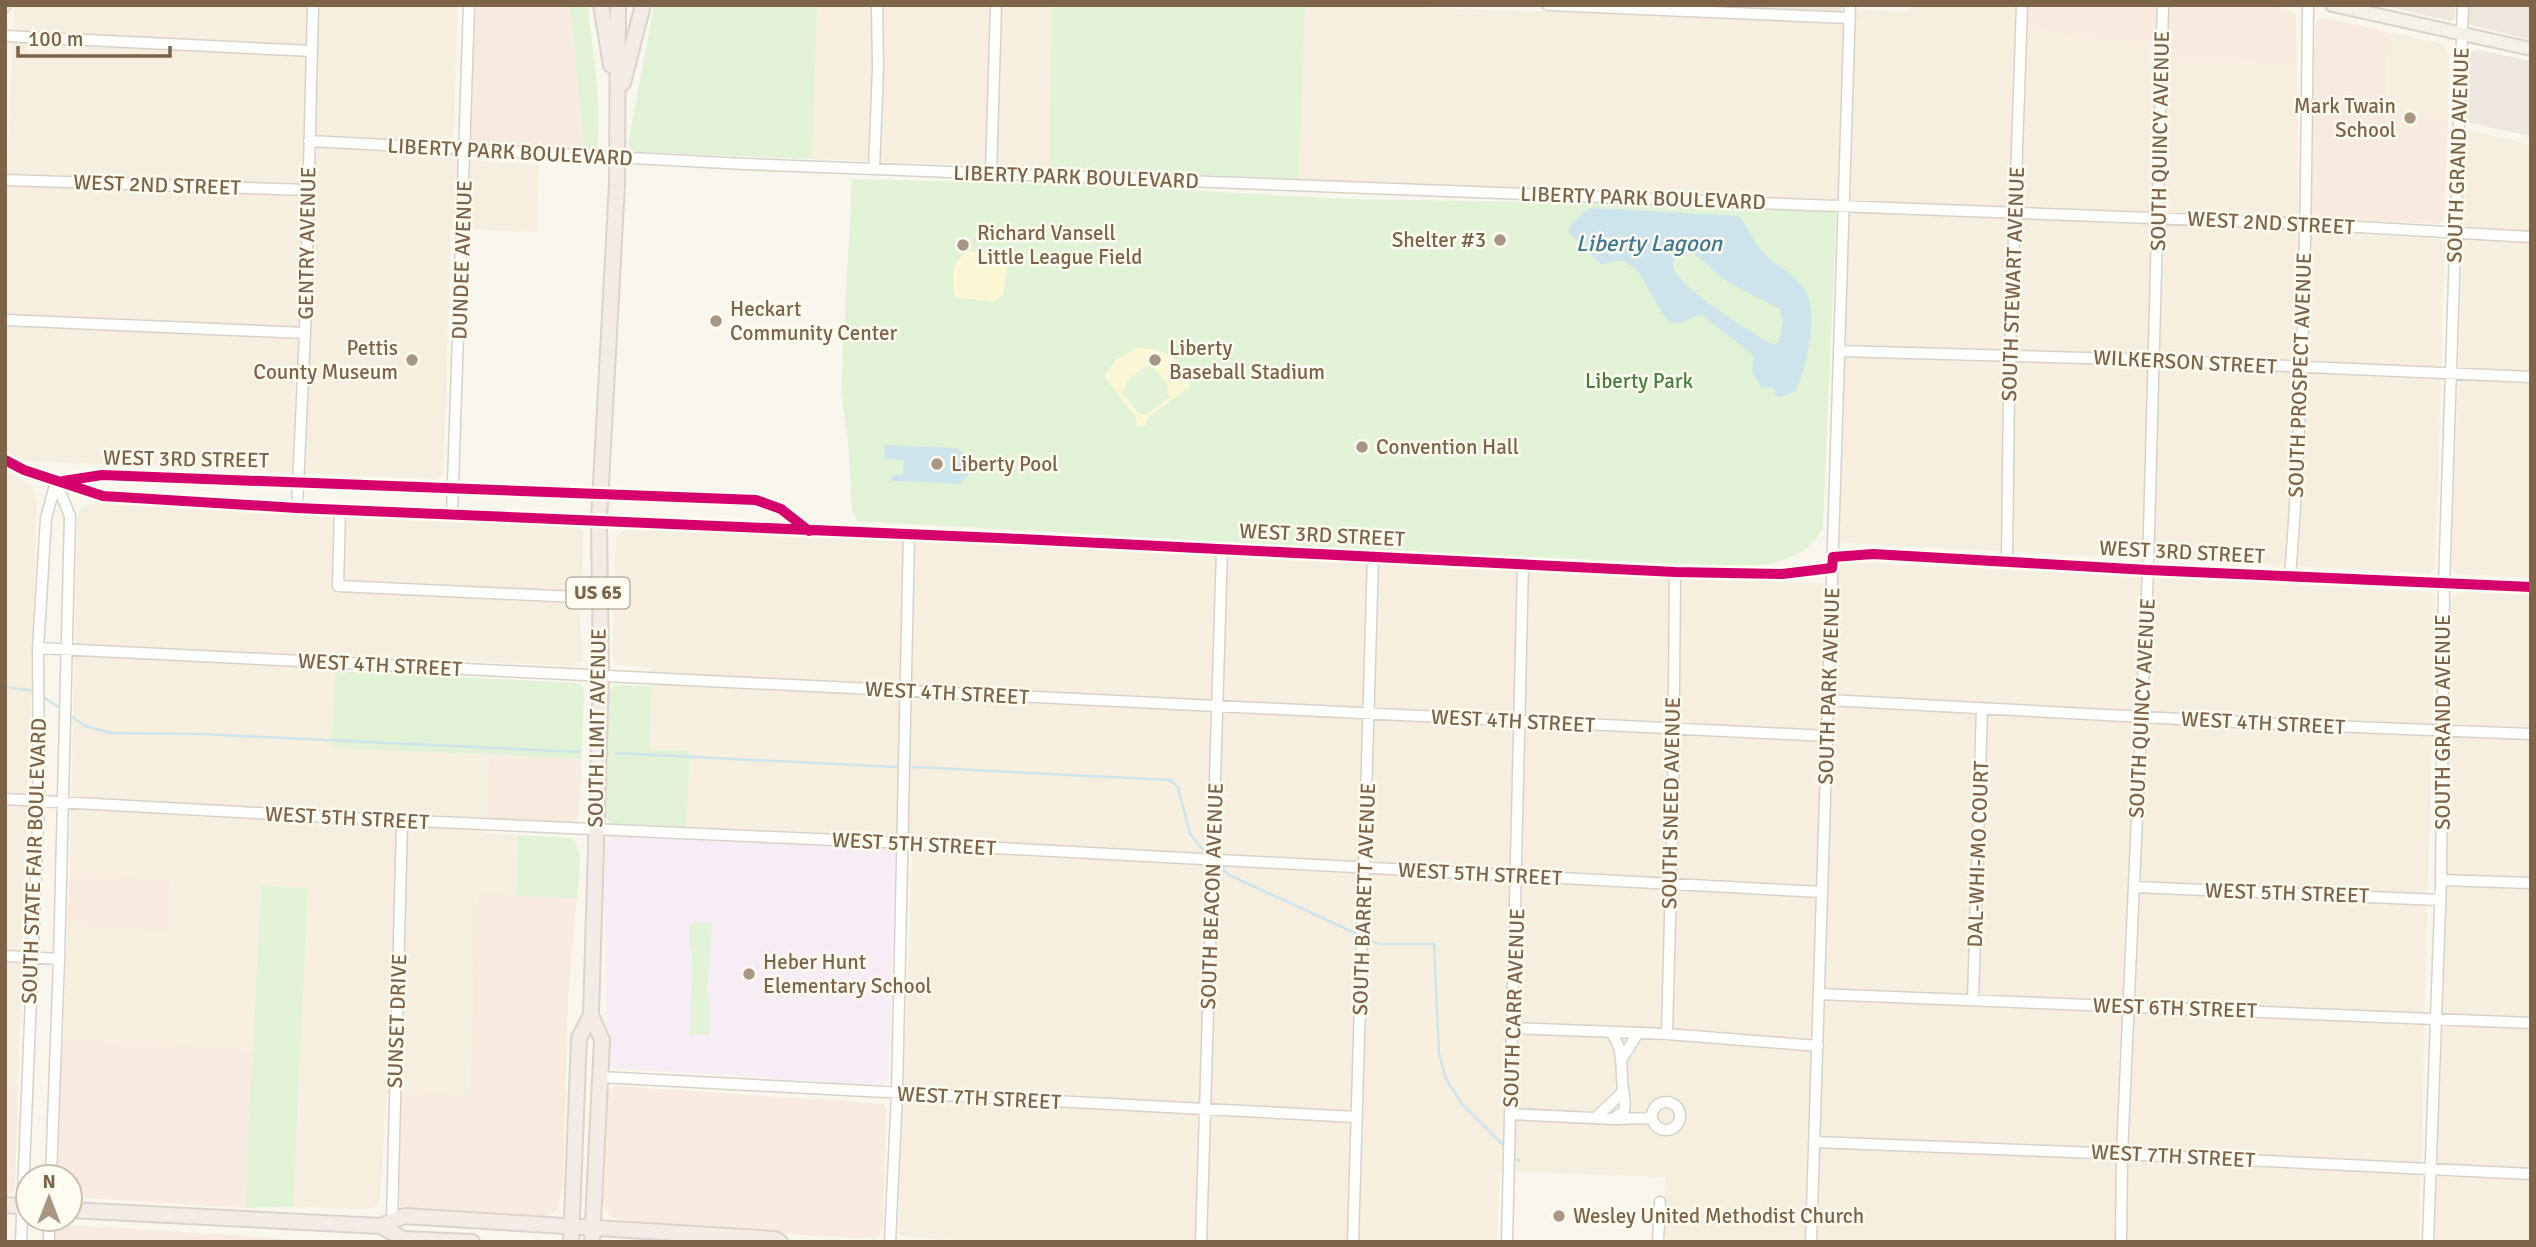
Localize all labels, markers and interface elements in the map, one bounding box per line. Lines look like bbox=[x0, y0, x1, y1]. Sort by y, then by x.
scale bar bbox=[18, 14, 170, 58]
text: 100 m bbox=[28, 26, 83, 52]
street label: SOUTH QUINCY AVENUE bbox=[2145, 31, 2175, 251]
street label: SOUTH GRAND AVENUE bbox=[2441, 47, 2475, 263]
place label: Mark Twain School bbox=[2294, 93, 2396, 143]
marker: Mark Twain School bbox=[2402, 110, 2418, 126]
street label: LIBERTY PARK BOULEVARD bbox=[387, 133, 633, 171]
street label: LIBERTY PARK BOULEVARD bbox=[953, 160, 1199, 194]
street label: GENTRY AVENUE bbox=[293, 166, 321, 320]
street label: SOUTH STEWART AVENUE bbox=[1996, 166, 2030, 402]
street label: WEST 2ND STREET bbox=[73, 169, 242, 201]
street label: DUNDEE AVENUE bbox=[446, 180, 478, 340]
street label: LIBERTY PARK BOULEVARD bbox=[1520, 181, 1766, 215]
street label: WEST 2ND STREET bbox=[2187, 206, 2356, 240]
place label: Richard Vansell Little League Field bbox=[977, 220, 1142, 270]
place label: Shelter #3 bbox=[1392, 227, 1486, 253]
water label: Liberty Lagoon bbox=[1576, 229, 1724, 258]
marker: Shelter #3 bbox=[1492, 232, 1508, 248]
marker: Richard Vansell Little League Field bbox=[955, 237, 971, 253]
street label: SOUTH PROSPECT AVENUE bbox=[2283, 252, 2317, 498]
place label: Heckart Community Center bbox=[730, 296, 897, 346]
marker: Heckart Community Center bbox=[708, 313, 724, 329]
place label: Pettis County Museum bbox=[253, 335, 398, 385]
place label: Liberty Baseball Stadium bbox=[1169, 335, 1325, 385]
street label: WILKERSON STREET bbox=[2092, 344, 2278, 380]
marker: Pettis County Museum bbox=[404, 352, 420, 368]
marker: Liberty Baseball Stadium bbox=[1147, 352, 1163, 368]
park label: Liberty Park bbox=[1585, 368, 1694, 394]
place label: Convention Hall bbox=[1376, 434, 1519, 460]
marker: Convention Hall bbox=[1354, 439, 1370, 455]
street label: WEST 3RD STREET bbox=[103, 445, 270, 473]
place label: Liberty Pool bbox=[951, 451, 1058, 477]
marker: Liberty Pool bbox=[929, 456, 945, 472]
street label: WEST 3RD STREET bbox=[1238, 518, 1406, 552]
street label: WEST 3RD STREET bbox=[2098, 535, 2266, 569]
road number: US 65 bbox=[566, 578, 630, 608]
street label: SOUTH PARK AVENUE bbox=[1813, 587, 1845, 785]
street label: SOUTH QUINCY AVENUE bbox=[2123, 597, 2161, 819]
street label: SOUTH GRAND AVENUE bbox=[2430, 614, 2456, 830]
street label: SOUTH LIMIT AVENUE bbox=[582, 628, 612, 828]
street label: WEST 4TH STREET bbox=[297, 648, 463, 682]
street label: WEST 4TH STREET bbox=[864, 676, 1030, 710]
street label: SOUTH SNEED AVENUE bbox=[1656, 697, 1686, 909]
street label: WEST 4TH STREET bbox=[1430, 704, 1596, 738]
street label: WEST 4TH STREET bbox=[2180, 706, 2346, 740]
street label: SOUTH STATE FAIR BOULEVARD bbox=[16, 718, 52, 1004]
street label: DAL-WHI-MO COURT bbox=[1962, 759, 1994, 948]
street label: SOUTH BEACON AVENUE bbox=[1195, 782, 1229, 1010]
street label: SOUTH BARRETT AVENUE bbox=[1347, 782, 1381, 1016]
street label: WEST 5TH STREET bbox=[264, 801, 430, 835]
street label: WEST 5TH STREET bbox=[831, 827, 997, 861]
street label: WEST 5TH STREET bbox=[1397, 857, 1563, 891]
street label: WEST 5TH STREET bbox=[2204, 877, 2370, 909]
street label: SOUTH CARR AVENUE bbox=[1498, 908, 1530, 1108]
place label: Heber Hunt Elementary School bbox=[763, 949, 932, 999]
street label: SUNSET DRIVE bbox=[382, 953, 412, 1089]
marker: Heber Hunt Elementary School bbox=[741, 966, 757, 982]
street label: WEST 6TH STREET bbox=[2092, 992, 2258, 1024]
street label: WEST 7TH STREET bbox=[896, 1081, 1062, 1115]
street label: WEST 7TH STREET bbox=[2090, 1139, 2256, 1173]
north arrow bbox=[14, 1163, 84, 1233]
text: N bbox=[42, 1170, 56, 1194]
place label: Wesley United Methodist Church bbox=[1573, 1203, 1864, 1229]
marker: Wesley United Methodist Church bbox=[1551, 1208, 1567, 1224]

